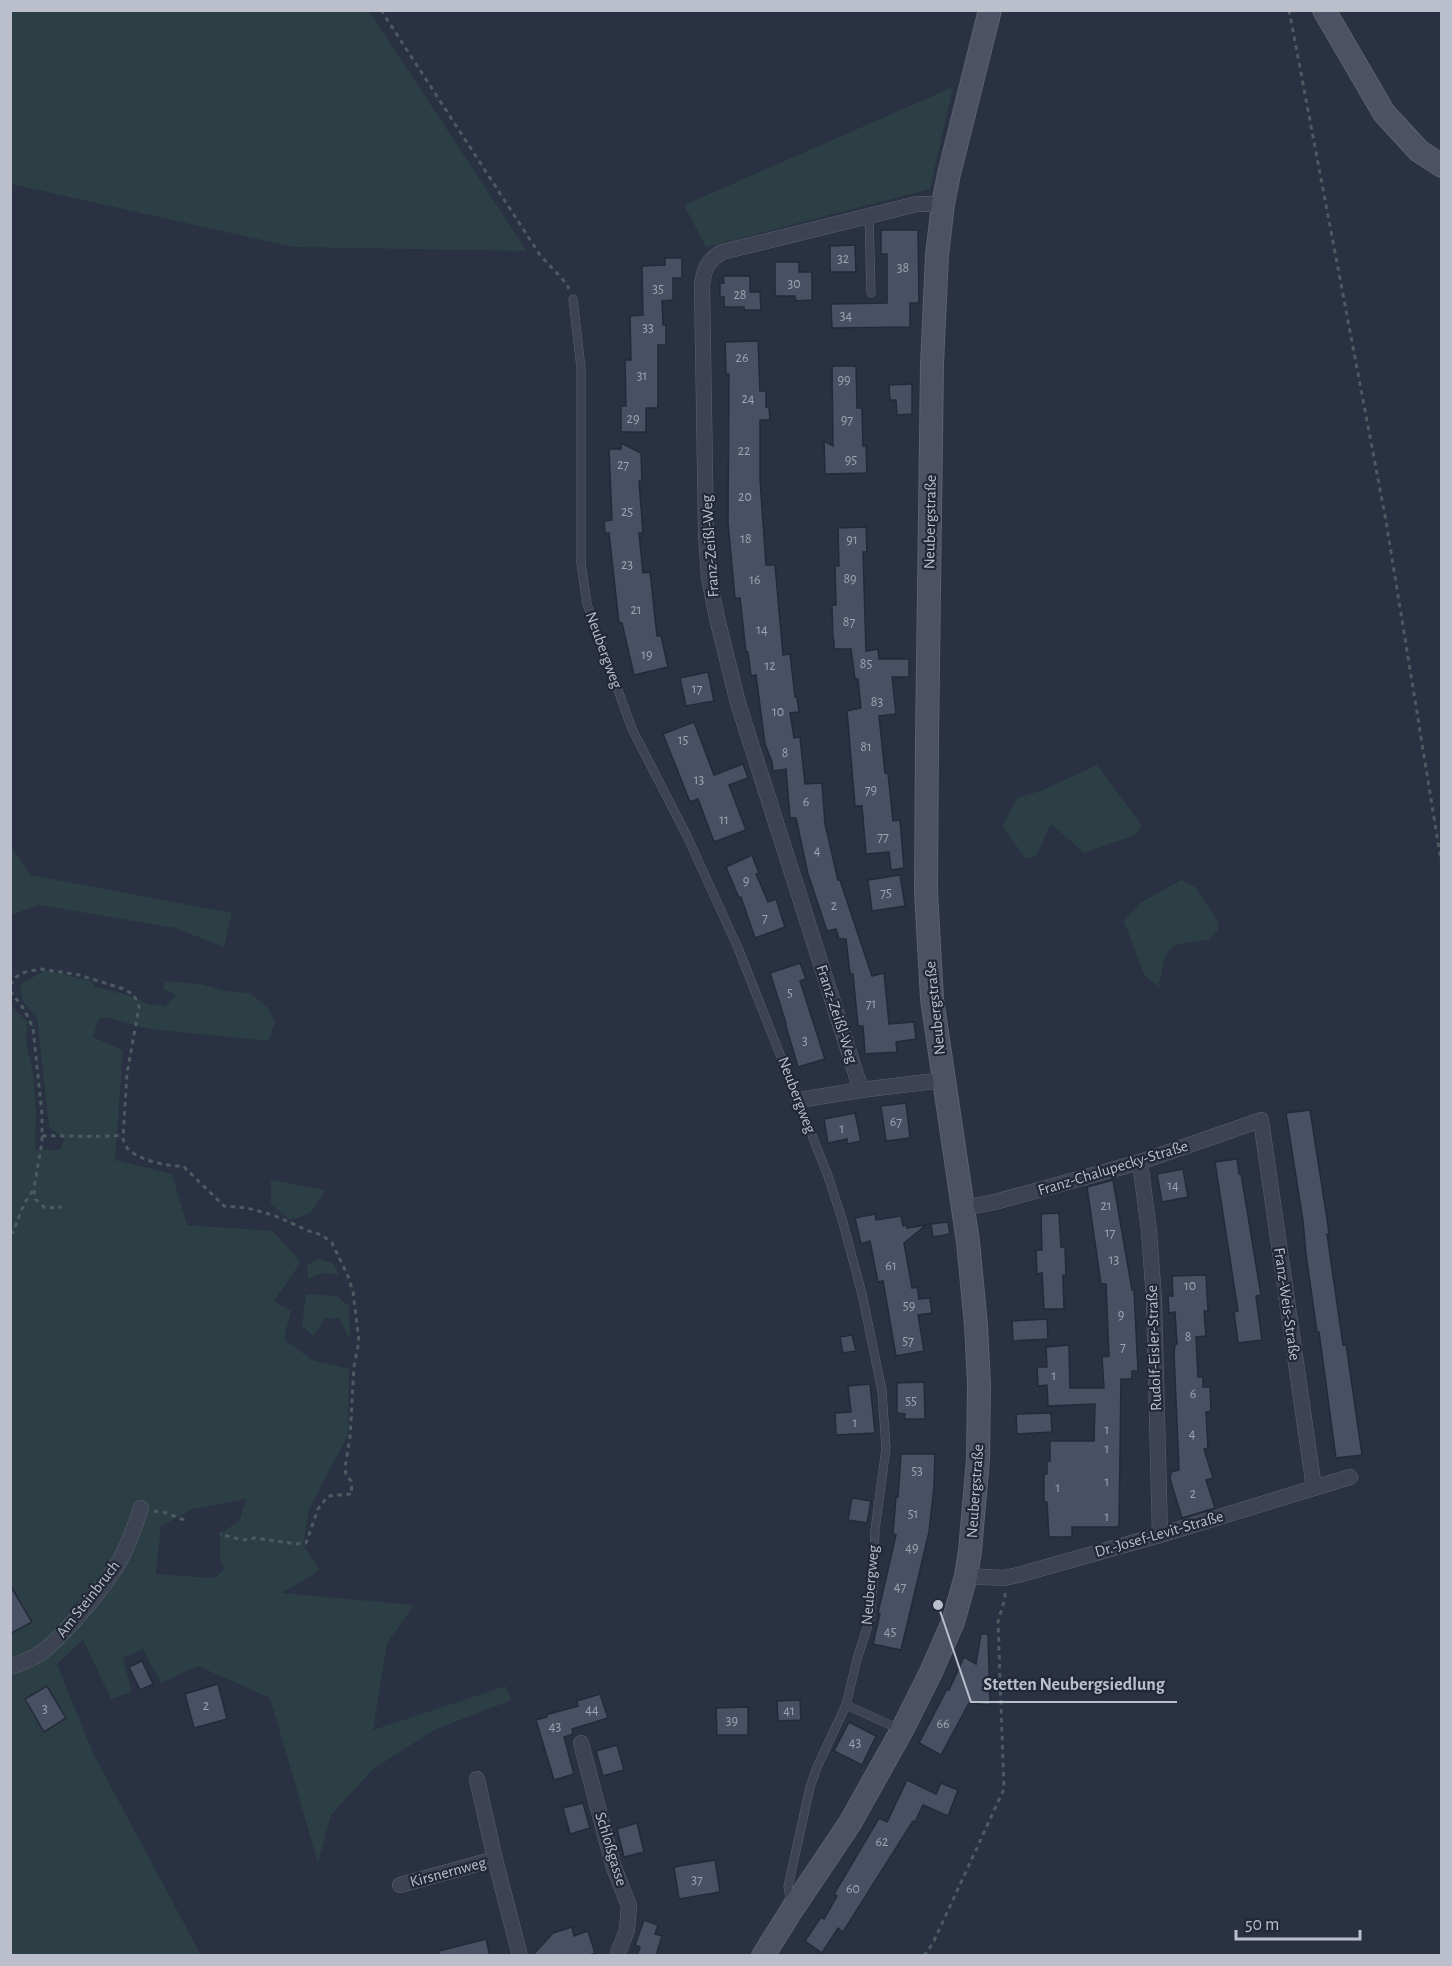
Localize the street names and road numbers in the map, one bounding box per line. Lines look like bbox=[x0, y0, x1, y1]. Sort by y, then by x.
street label: Neubergstraße bbox=[921, 475, 939, 569]
street label: Franz-Zeißl-Weg bbox=[698, 494, 722, 598]
street label: Neubergweg bbox=[583, 610, 625, 691]
street label: Neubergstraße bbox=[922, 960, 948, 1056]
street label: Franz-Zeißl-Weg bbox=[814, 963, 861, 1066]
street label: Neubergweg bbox=[775, 1055, 819, 1136]
street label: Franz-Chalupecky-Straße bbox=[1036, 1138, 1190, 1199]
street label: Franz-Weis-Straße bbox=[1271, 1246, 1303, 1362]
street label: Rudolf-Eisler-Straße bbox=[1144, 1285, 1164, 1411]
street label: Neubergstraße bbox=[964, 1443, 986, 1539]
street label: Dr.-Josef-Levit-Straße bbox=[1093, 1508, 1225, 1560]
street label: Neubergweg bbox=[859, 1544, 881, 1626]
street label: Am Steinbruch bbox=[53, 1558, 123, 1640]
street label: Schloßgasse bbox=[592, 1810, 630, 1888]
street label: Kirsnernweg bbox=[408, 1854, 488, 1890]

